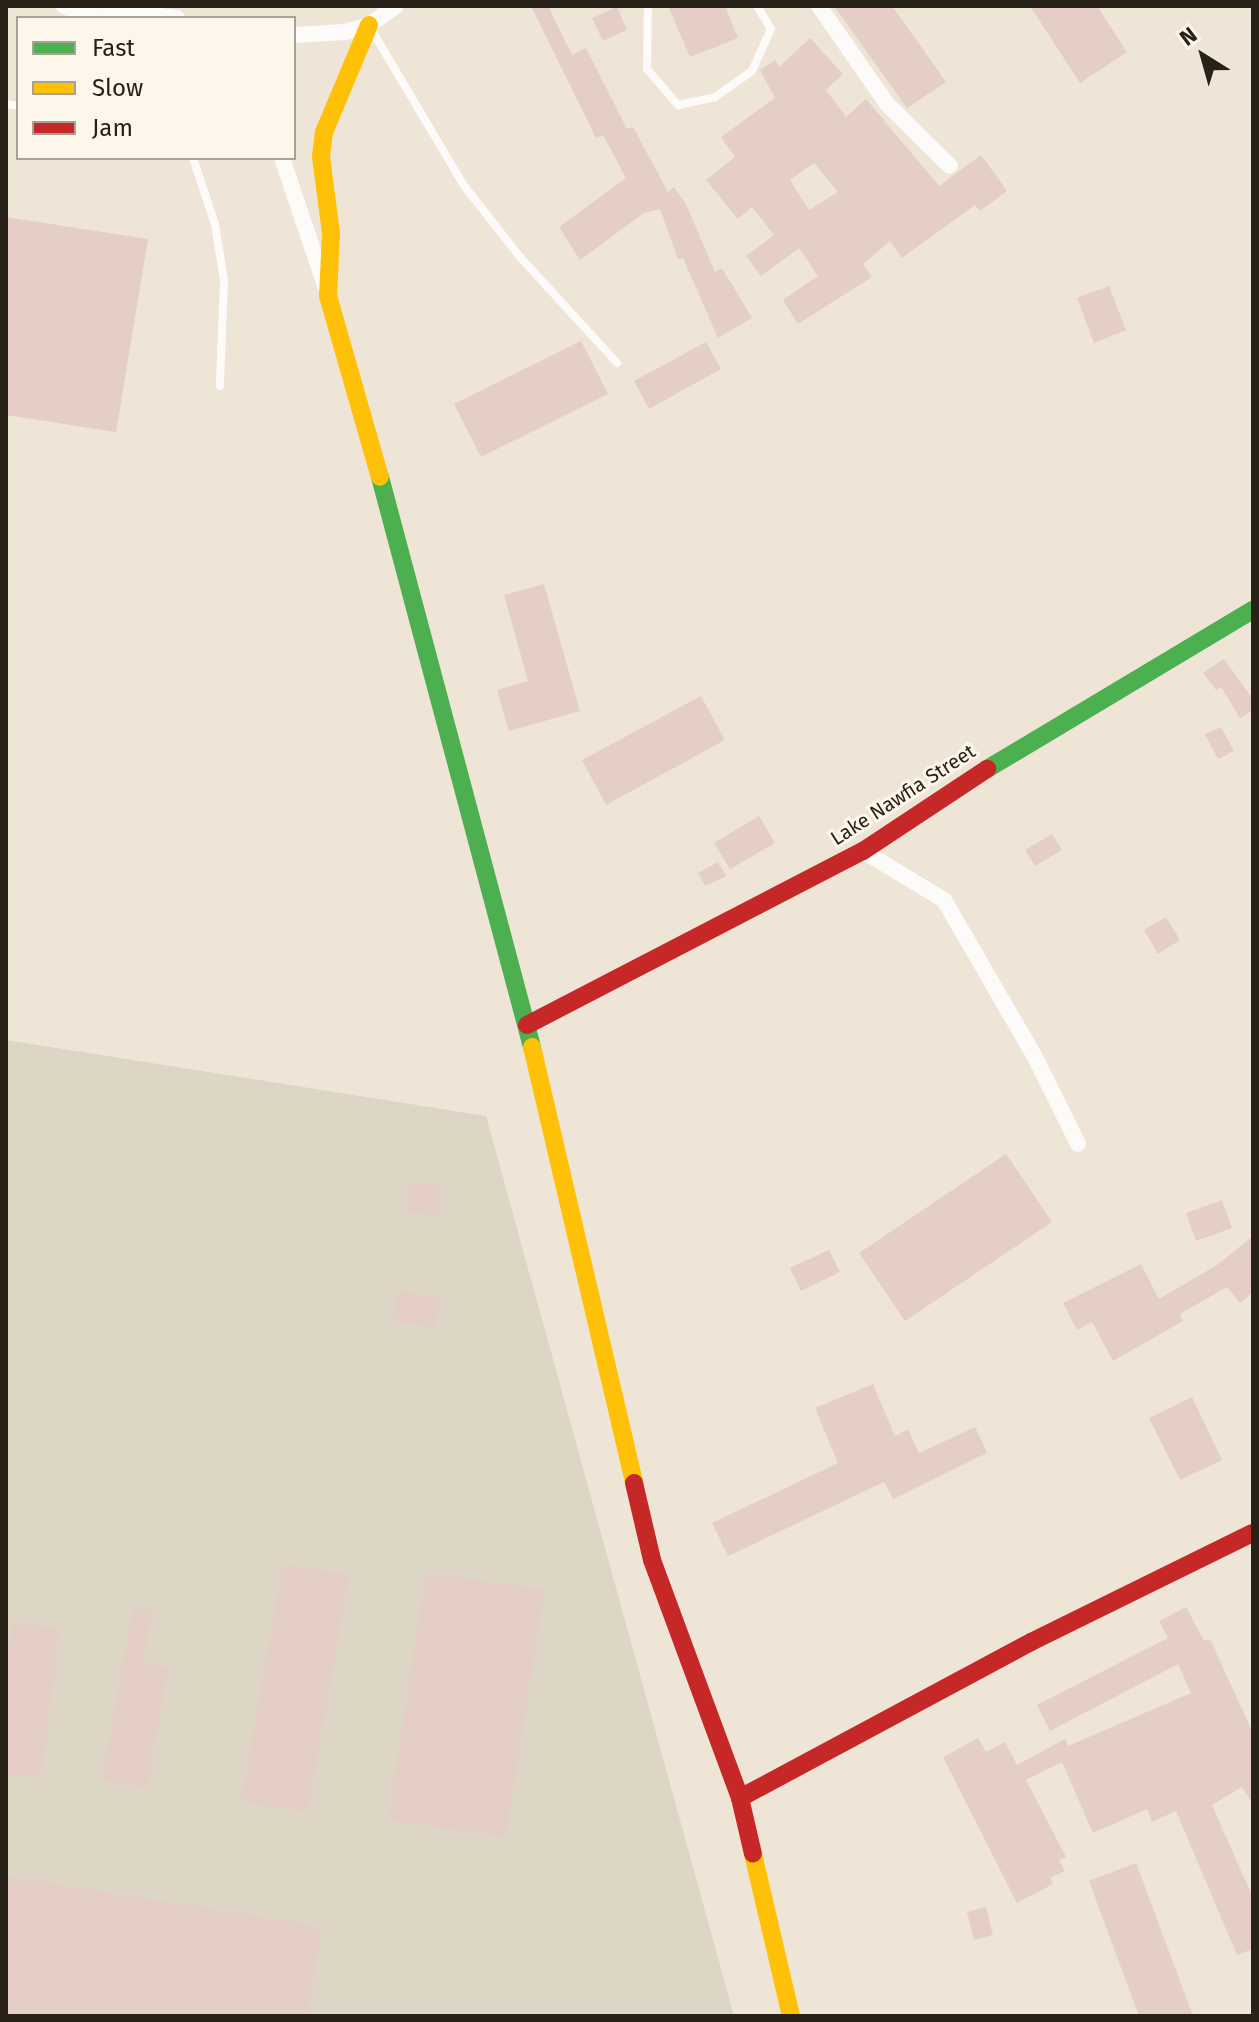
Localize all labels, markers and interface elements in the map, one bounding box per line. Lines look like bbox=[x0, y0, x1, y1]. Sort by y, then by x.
legend bbox=[16, 16, 296, 160]
north arrow bbox=[1163, 16, 1243, 96]
text: N bbox=[1174, 21, 1202, 52]
text: Fast bbox=[92, 34, 135, 62]
text: Slow bbox=[92, 74, 143, 102]
text: Jam bbox=[92, 114, 133, 142]
street label: Lake Nawfia Street bbox=[826, 739, 980, 851]

